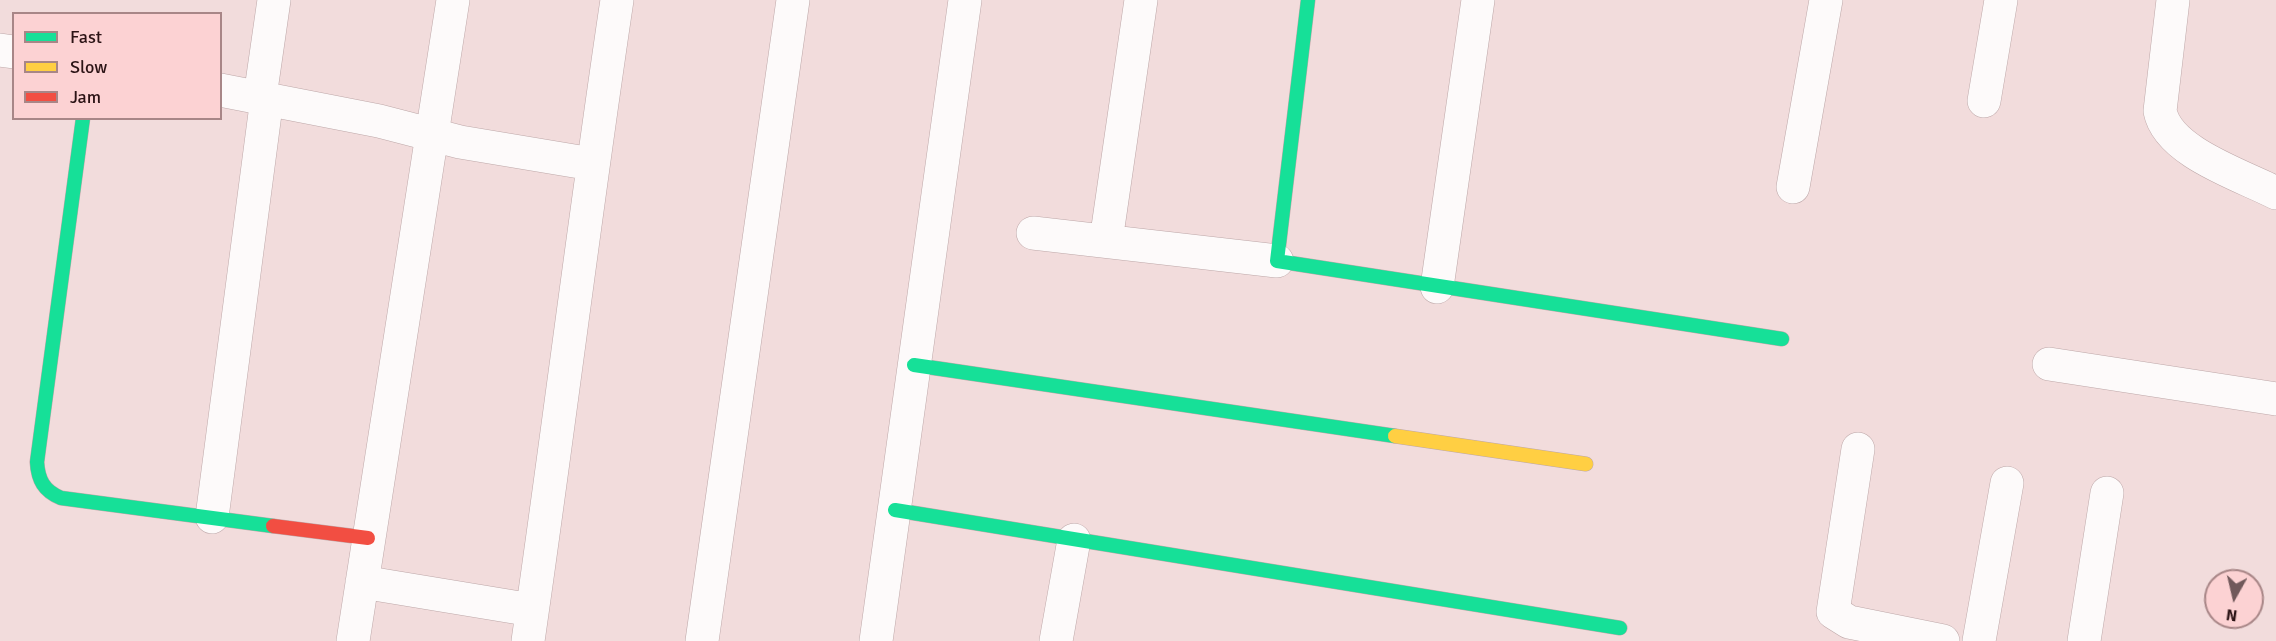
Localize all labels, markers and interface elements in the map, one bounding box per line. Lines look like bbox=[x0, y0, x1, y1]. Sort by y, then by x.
legend bbox=[12, 12, 222, 120]
text: Fast bbox=[70, 26, 102, 48]
text: Slow bbox=[70, 56, 107, 78]
text: Jam bbox=[70, 86, 101, 108]
north arrow bbox=[2204, 569, 2264, 629]
text: N bbox=[2225, 604, 2239, 626]

